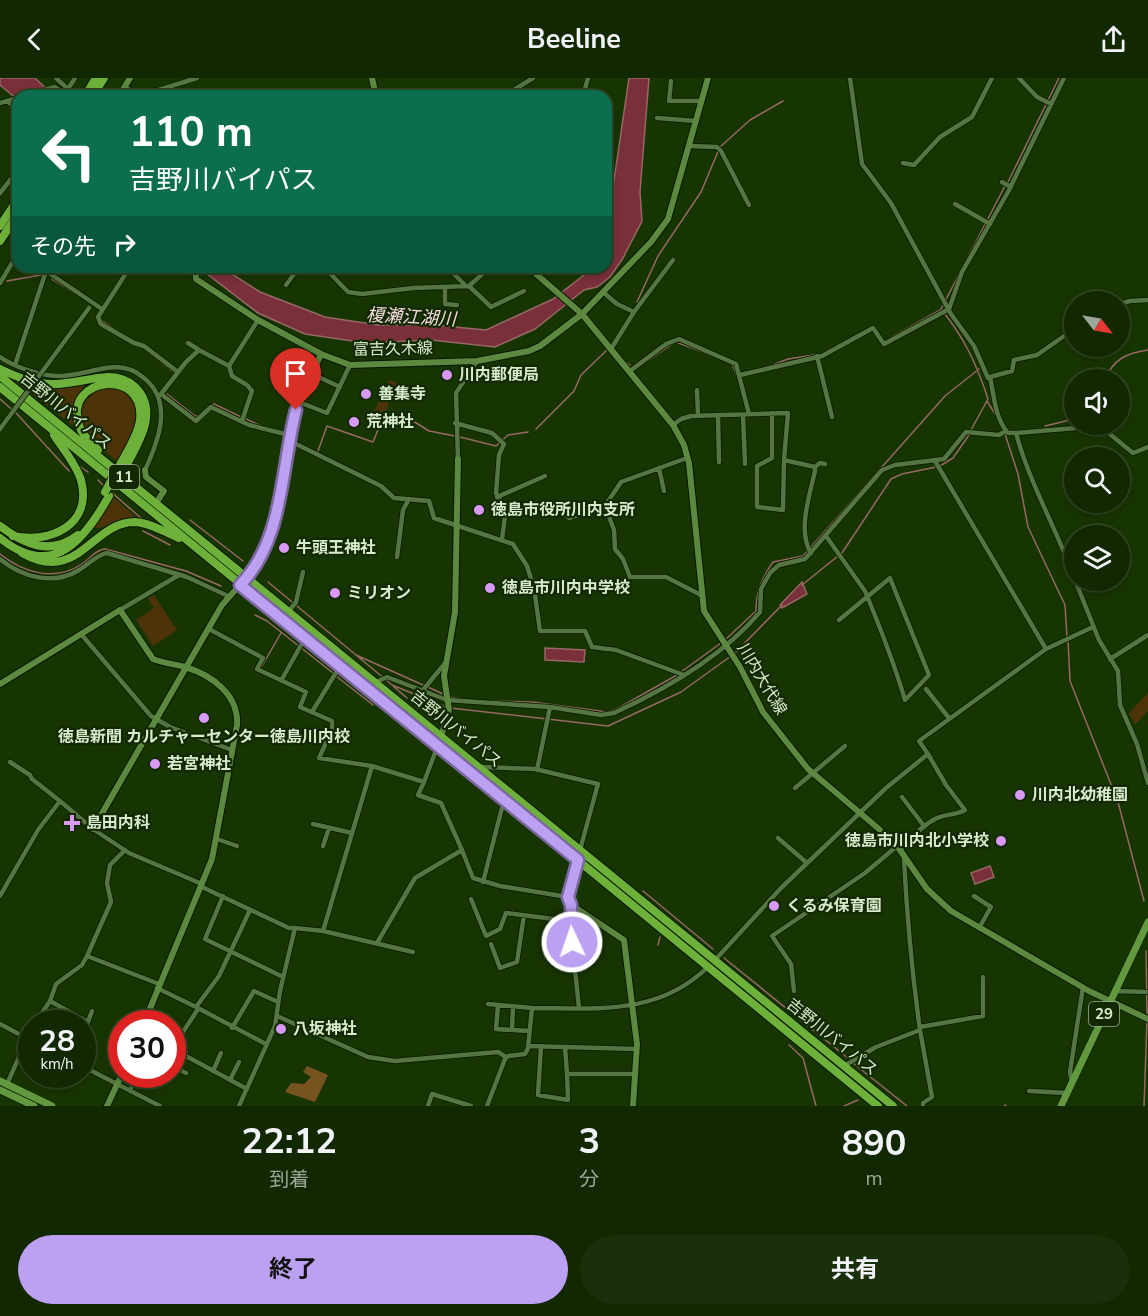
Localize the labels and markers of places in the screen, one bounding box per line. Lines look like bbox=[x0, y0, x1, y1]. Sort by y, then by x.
pin bbox=[270, 348, 321, 410]
place label: 川内郵便局 bbox=[459, 364, 539, 386]
marker: 川内郵便局 bbox=[440, 368, 454, 382]
place label: 善集寺 bbox=[378, 383, 426, 405]
marker: 善集寺 bbox=[359, 387, 373, 401]
place label: 荒神社 bbox=[366, 411, 414, 433]
marker: 荒神社 bbox=[347, 415, 361, 429]
place label: 徳島市役所川内支所 bbox=[491, 499, 635, 521]
marker: 徳島市役所川内支所 bbox=[472, 503, 486, 517]
place label: 牛頭王神社 bbox=[296, 537, 376, 559]
marker: 牛頭王神社 bbox=[277, 541, 291, 555]
place label: 徳島市川内中学校 bbox=[502, 577, 630, 599]
marker: 徳島市川内中学校 bbox=[483, 581, 497, 595]
place label: ミリオン bbox=[347, 582, 411, 604]
marker: ミリオン bbox=[328, 586, 342, 600]
marker: 徳島新聞 カルチャーセンター徳島川内校 bbox=[197, 711, 211, 725]
place label: 徳島新聞 カルチャーセンター徳島川内校 bbox=[58, 726, 350, 748]
place label: 若宮神社 bbox=[167, 753, 231, 775]
marker: 若宮神社 bbox=[148, 757, 162, 771]
place label: 川内北幼稚園 bbox=[1032, 784, 1128, 806]
marker: 川内北幼稚園 bbox=[1013, 788, 1027, 802]
place label: 島田内科 bbox=[86, 812, 150, 834]
marker: 島田内科 bbox=[63, 814, 81, 832]
place label: 徳島市川内北小学校 bbox=[845, 830, 989, 852]
marker: 徳島市川内北小学校 bbox=[994, 834, 1008, 848]
place label: くるみ保育園 bbox=[786, 895, 882, 917]
marker: くるみ保育園 bbox=[767, 899, 781, 913]
place label: 八坂神社 bbox=[293, 1018, 357, 1040]
marker: 八坂神社 bbox=[274, 1022, 288, 1036]

